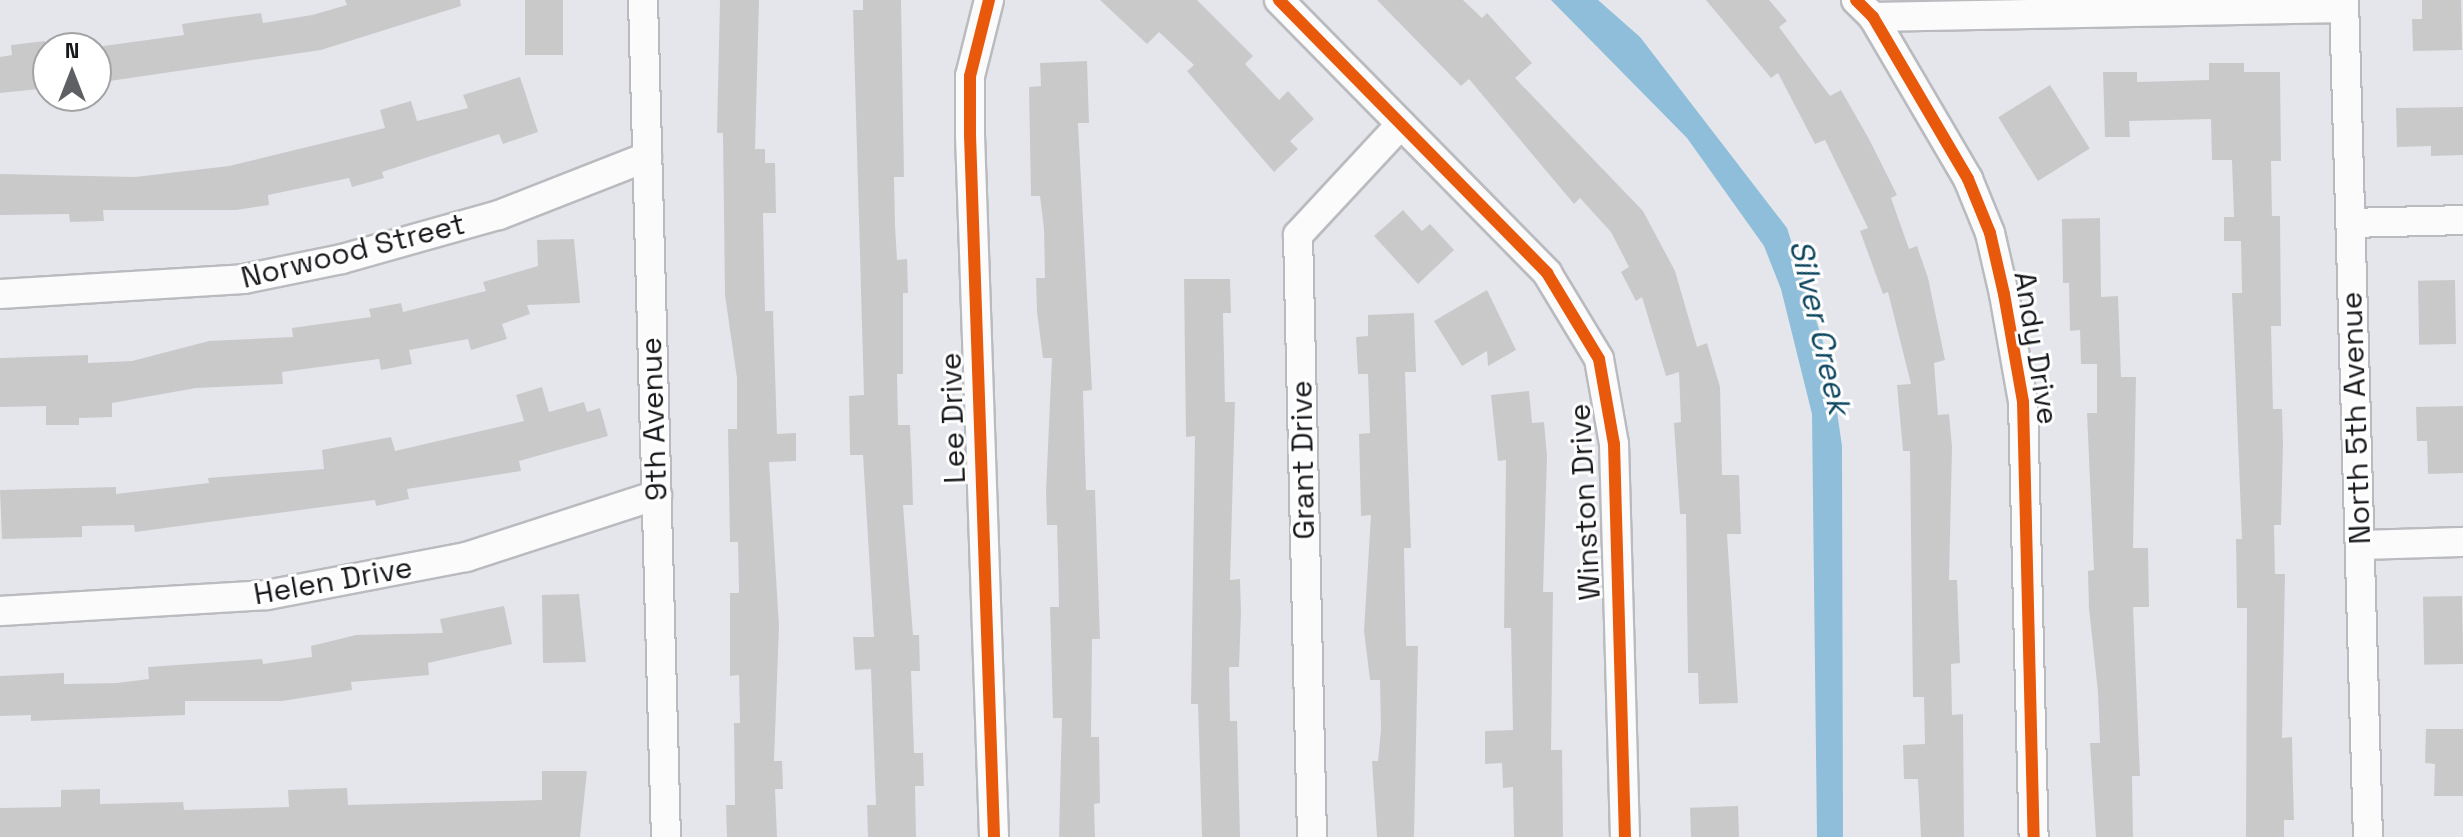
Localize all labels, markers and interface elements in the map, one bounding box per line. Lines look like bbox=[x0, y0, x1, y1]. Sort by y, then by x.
north arrow bbox=[32, 32, 112, 112]
text: N bbox=[65, 36, 79, 64]
street label: Norwood Street bbox=[237, 206, 469, 296]
water label: Silver Creek bbox=[1781, 236, 1859, 418]
street label: Andy Drive bbox=[2006, 269, 2066, 427]
street label: North 5th Avenue bbox=[2334, 291, 2378, 545]
street label: 9th Avenue bbox=[633, 336, 675, 502]
street label: Lee Drive bbox=[933, 352, 973, 484]
street label: Grant Drive bbox=[1284, 380, 1322, 540]
street label: Winston Drive bbox=[1562, 403, 1608, 601]
street label: Helen Drive bbox=[251, 549, 415, 613]

